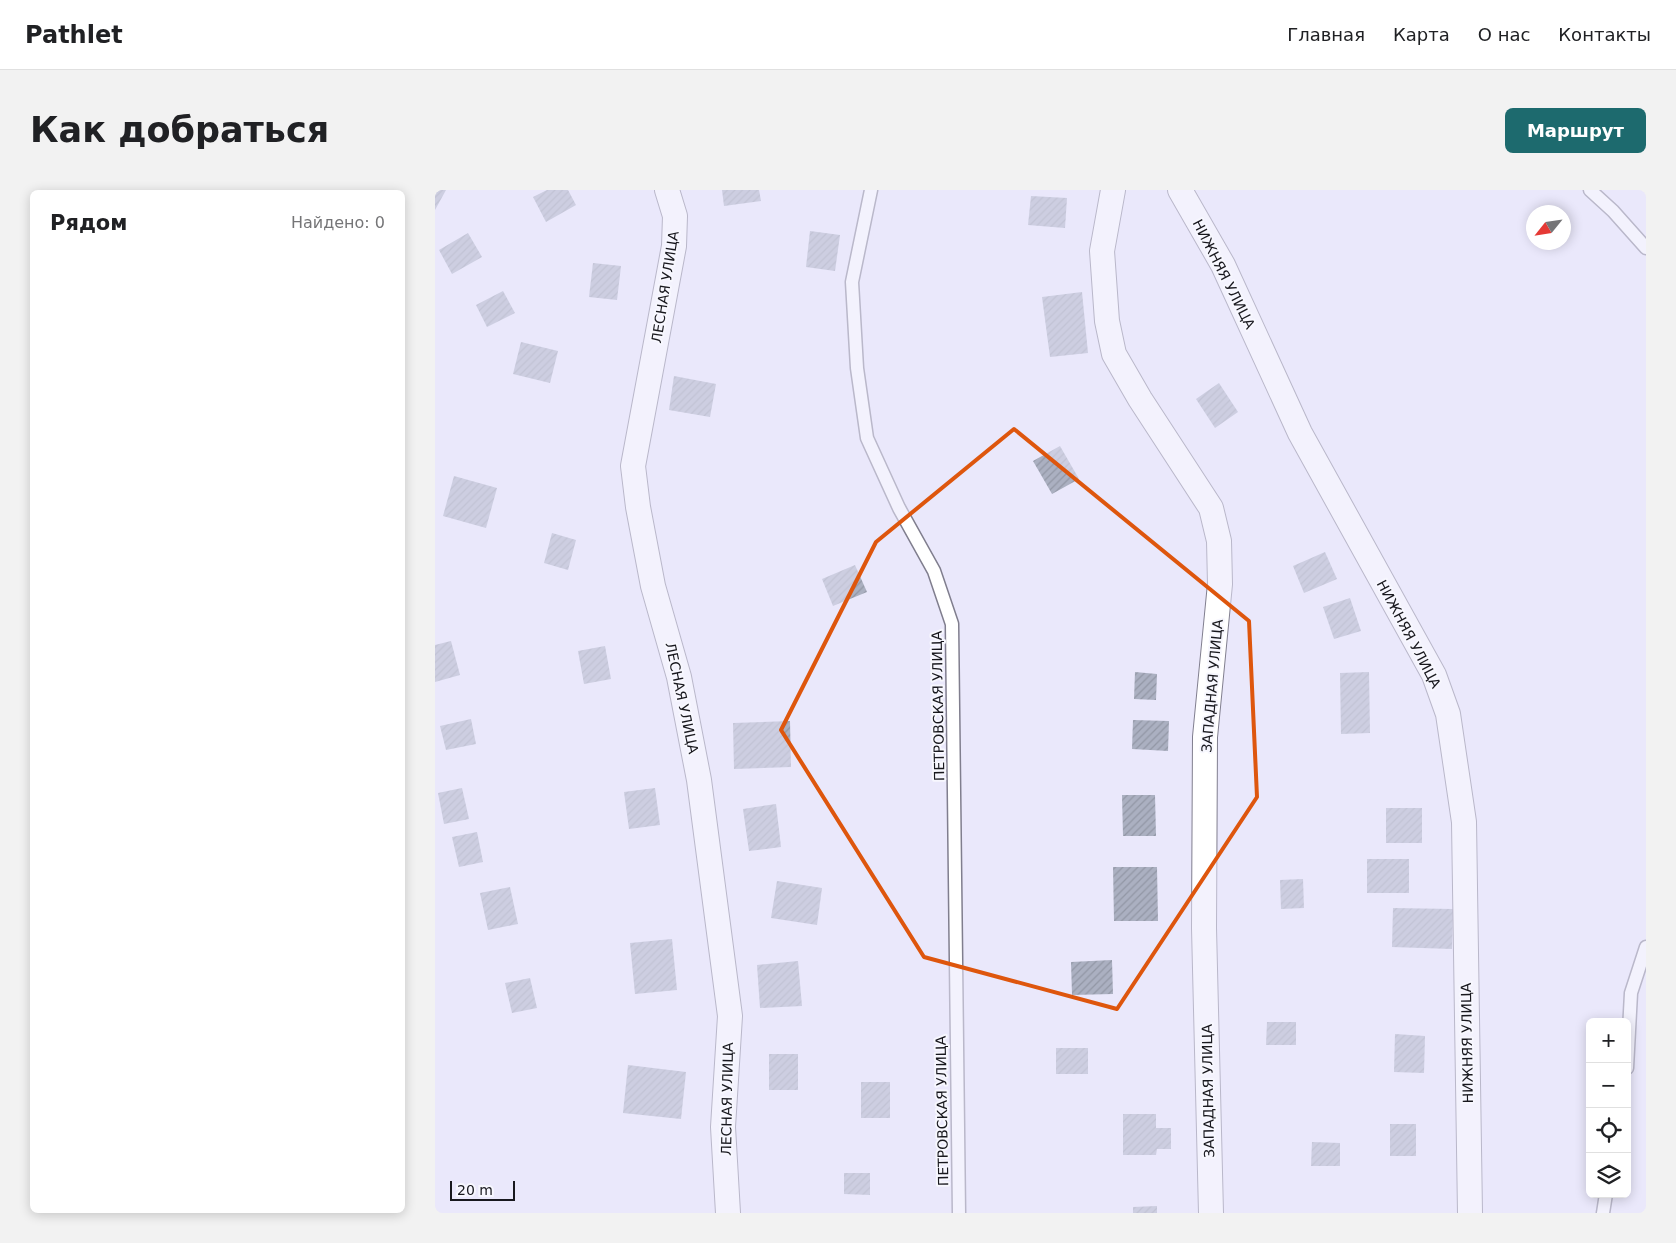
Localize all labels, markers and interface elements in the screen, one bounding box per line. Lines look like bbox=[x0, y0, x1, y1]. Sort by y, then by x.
text: Pathlet bbox=[25, 21, 123, 49]
text: Главная bbox=[1287, 24, 1365, 45]
text: Карта bbox=[1393, 24, 1450, 45]
text: О нас bbox=[1478, 24, 1530, 45]
text: Контакты bbox=[1558, 24, 1651, 45]
button: Маршрут bbox=[1505, 108, 1646, 153]
text: Как добраться bbox=[30, 110, 329, 150]
north arrow bbox=[1526, 205, 1571, 250]
text: Рядом bbox=[50, 211, 127, 235]
text: Найдено: 0 bbox=[291, 213, 385, 232]
street label: НИЖНЯЯ УЛИЦА bbox=[1190, 217, 1259, 332]
street label: ЛЕСНАЯ УЛИЦА bbox=[648, 229, 682, 344]
street label: НИЖНЯЯ УЛИЦА bbox=[1374, 577, 1445, 691]
street label: ЗАПАДНАЯ УЛИЦА bbox=[1198, 618, 1226, 753]
street label: ПЕТРОВСКАЯ УЛИЦА bbox=[929, 630, 947, 781]
street label: ЛЕСНАЯ УЛИЦА bbox=[662, 641, 702, 756]
street label: НИЖНЯЯ УЛИЦА bbox=[1458, 982, 1476, 1103]
map controls bbox=[1586, 1018, 1631, 1198]
button: + bbox=[1586, 1018, 1631, 1063]
street label: ЗАПАДНАЯ УЛИЦА bbox=[1199, 1024, 1217, 1158]
street label: ПЕТРОВСКАЯ УЛИЦА bbox=[933, 1035, 951, 1186]
street label: ЛЕСНАЯ УЛИЦА bbox=[718, 1042, 736, 1156]
button: − bbox=[1586, 1063, 1631, 1108]
button: locate bbox=[1586, 1108, 1631, 1153]
button: layers bbox=[1586, 1153, 1631, 1198]
scale bar bbox=[450, 1178, 515, 1201]
text: 20 m bbox=[457, 1182, 493, 1198]

